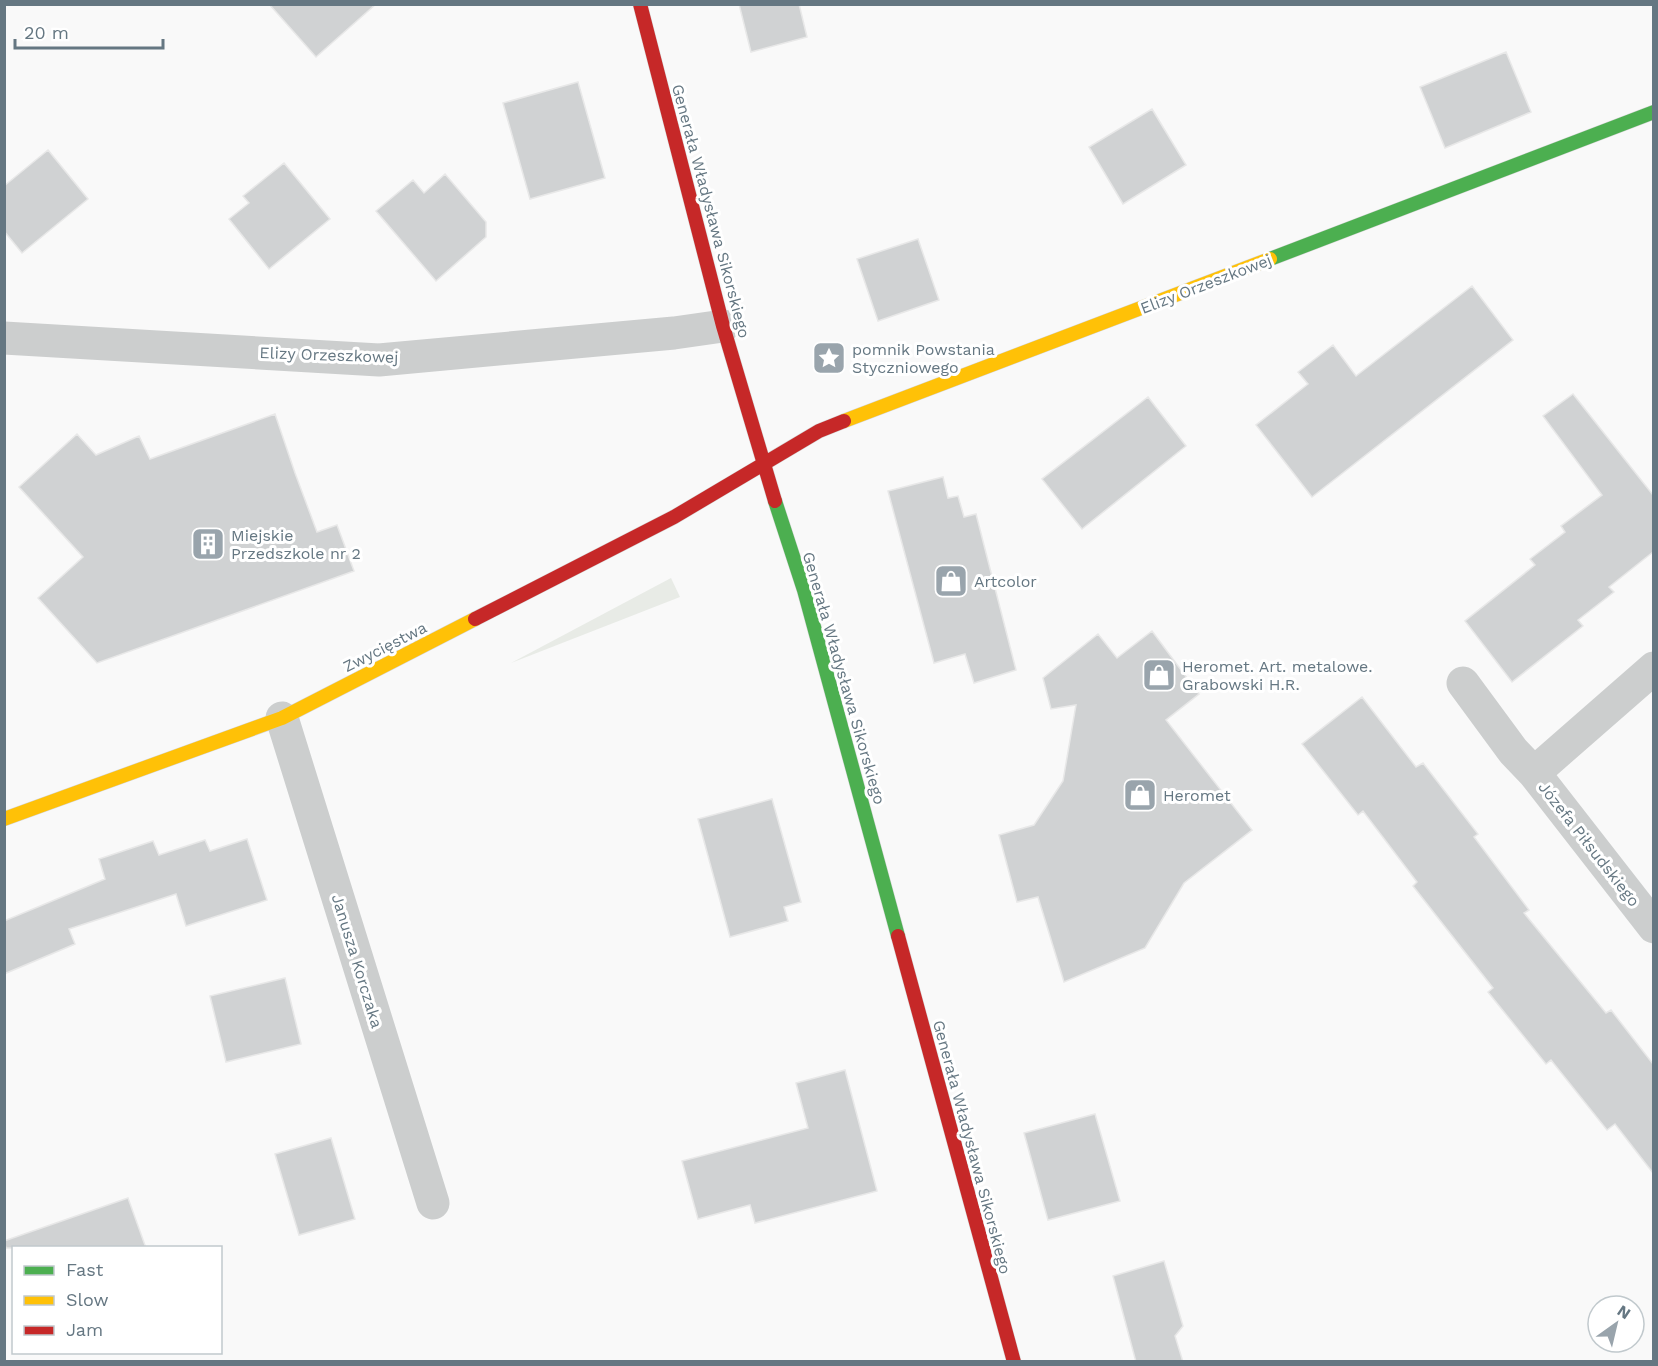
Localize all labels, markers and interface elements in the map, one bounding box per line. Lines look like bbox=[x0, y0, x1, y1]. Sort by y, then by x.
scale bar bbox=[15, 12, 164, 50]
text: 20 m bbox=[24, 22, 69, 43]
street label: Generała Władysława Sikorskiego bbox=[668, 82, 754, 340]
street label: Elizy Orzeszkowej bbox=[1138, 250, 1274, 318]
place icon: pomnik Powstania Styczniowego bbox=[811, 340, 847, 376]
place label: pomnik Powstania Styczniowego bbox=[852, 340, 995, 377]
street label: Elizy Orzeszkowej bbox=[259, 343, 399, 367]
building icon: Miejskie Przedszkole nr 2 bbox=[190, 526, 226, 562]
place label: Miejskie Przedszkole nr 2 bbox=[231, 526, 361, 563]
street label: Generała Władysława Sikorskiego bbox=[799, 549, 889, 807]
shop icon: Artcolor bbox=[933, 563, 969, 599]
place label: Artcolor bbox=[974, 572, 1037, 591]
street label: Zwycięstwa bbox=[340, 618, 430, 676]
shop icon: Heromet. Art. metalowe. Grabowski H.R. bbox=[1141, 657, 1177, 693]
place label: Heromet. Art. metalowe. Grabowski H.R. bbox=[1182, 657, 1373, 694]
shop icon: Heromet bbox=[1122, 777, 1158, 813]
street label: Józefa Piłsudskiego bbox=[1534, 778, 1644, 910]
place label: Heromet bbox=[1163, 786, 1231, 805]
street label: Janusza Korczaka bbox=[328, 892, 386, 1030]
street label: Generała Władysława Sikorskiego bbox=[929, 1018, 1015, 1276]
legend bbox=[12, 1246, 222, 1354]
text: Fast bbox=[66, 1259, 104, 1280]
text: Slow bbox=[66, 1289, 109, 1310]
north arrow bbox=[1586, 1294, 1646, 1354]
text: N bbox=[1614, 1301, 1634, 1323]
text: Jam bbox=[66, 1319, 103, 1340]

